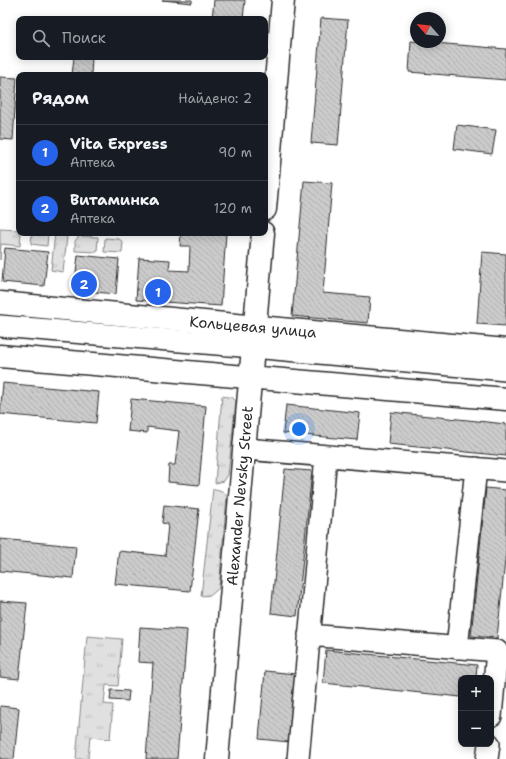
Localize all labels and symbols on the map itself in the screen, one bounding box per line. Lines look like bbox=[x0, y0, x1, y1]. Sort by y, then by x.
north arrow bbox=[410, 12, 446, 48]
pin: 2 bbox=[71, 269, 97, 299]
pin: 1 bbox=[145, 277, 171, 307]
street label: Кольцевая улица bbox=[189, 311, 318, 343]
street label: Alexander Nevsky Street bbox=[222, 405, 258, 587]
your location bbox=[289, 419, 309, 439]

